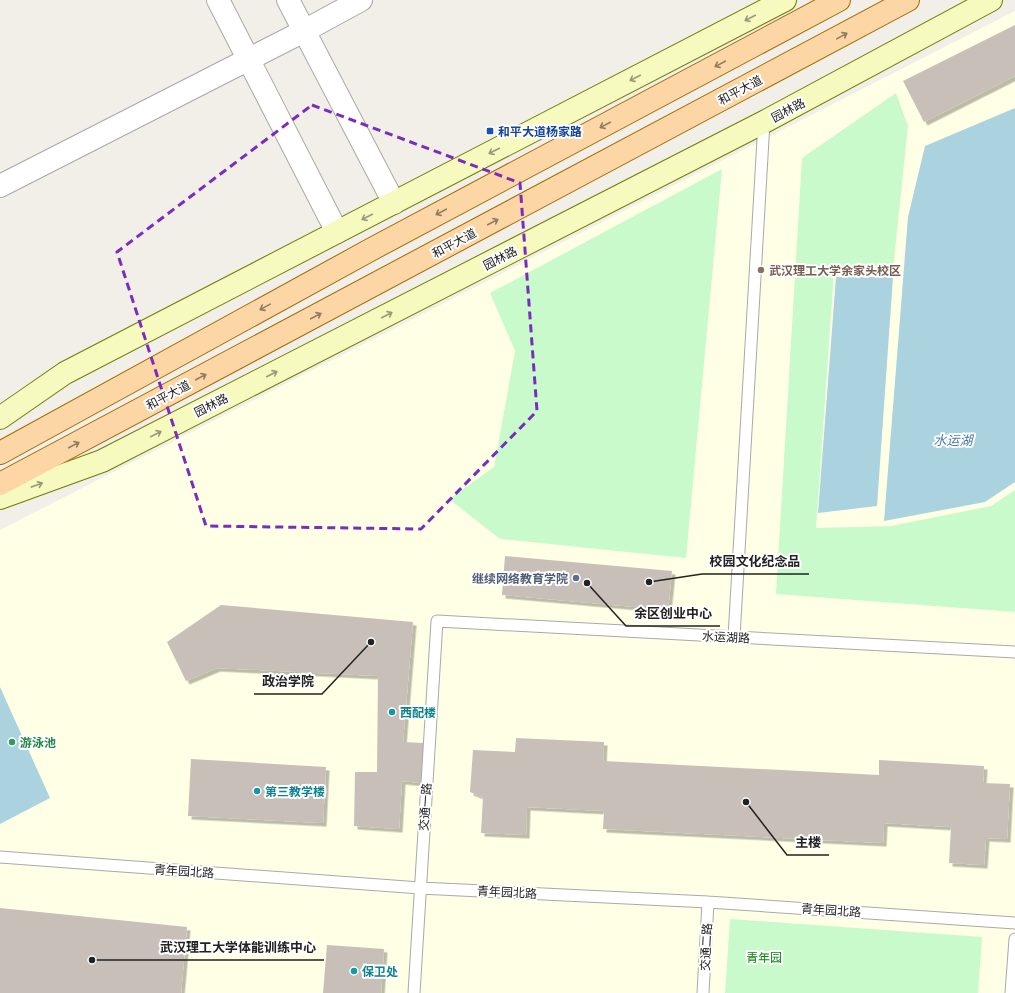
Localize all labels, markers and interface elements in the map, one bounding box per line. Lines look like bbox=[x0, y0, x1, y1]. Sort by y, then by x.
one-way arrow bbox=[744, 15, 756, 22]
one-way arrow bbox=[835, 32, 847, 39]
one-way arrow bbox=[714, 60, 726, 68]
street label: 和平大道 bbox=[715, 71, 765, 109]
one-way arrow bbox=[629, 75, 641, 82]
street label: 园林路 bbox=[768, 94, 808, 126]
one-way arrow bbox=[600, 121, 612, 129]
place label: 和平大道杨家路 bbox=[498, 123, 582, 140]
marker: 和平大道杨家路 bbox=[485, 126, 495, 136]
one-way arrow bbox=[489, 148, 501, 155]
one-way arrow bbox=[435, 209, 447, 216]
one-way arrow bbox=[361, 214, 373, 221]
one-way arrow bbox=[487, 218, 499, 225]
street label: 和平大道 bbox=[429, 224, 479, 262]
street label: 园林路 bbox=[480, 242, 520, 274]
place label: 武汉理工大学余家头校区 bbox=[769, 262, 901, 279]
marker: 武汉理工大学余家头校区 bbox=[756, 265, 766, 275]
one-way arrow bbox=[260, 304, 272, 312]
one-way arrow bbox=[381, 311, 393, 318]
one-way arrow bbox=[310, 312, 322, 319]
one-way arrow bbox=[265, 370, 277, 378]
one-way arrow bbox=[195, 373, 207, 380]
street label: 和平大道 bbox=[143, 376, 193, 414]
street label: 园林路 bbox=[191, 389, 231, 421]
one-way arrow bbox=[150, 429, 162, 437]
water label: 水运湖 bbox=[933, 431, 974, 450]
one-way arrow bbox=[68, 440, 80, 448]
one-way arrow bbox=[30, 480, 42, 488]
callout: 校园文化纪念品 bbox=[702, 549, 809, 574]
text: 校园文化纪念品 bbox=[709, 552, 801, 571]
place label: 继续网络教育学院 bbox=[472, 570, 568, 587]
marker: 继续网络教育学院 bbox=[571, 573, 581, 583]
callout: 余区创业中心 bbox=[626, 601, 720, 626]
text: 余区创业中心 bbox=[634, 604, 712, 623]
street label: 水运湖路 bbox=[702, 627, 750, 647]
callout: 政治学院 bbox=[254, 669, 322, 694]
text: 政治学院 bbox=[262, 672, 314, 691]
place label: 西配楼 bbox=[400, 704, 436, 721]
marker: 西配楼 bbox=[387, 707, 397, 717]
place label: 游泳池 bbox=[20, 734, 56, 751]
marker: 游泳池 bbox=[7, 737, 17, 747]
street label: 交通一路 bbox=[415, 782, 435, 832]
place label: 第三教学楼 bbox=[265, 783, 325, 800]
marker: 第三教学楼 bbox=[252, 786, 262, 796]
callout: 主楼 bbox=[787, 830, 829, 855]
text: 主楼 bbox=[795, 833, 821, 852]
street label: 青年园北路 bbox=[153, 860, 215, 882]
street label: 青年园北路 bbox=[477, 882, 537, 902]
street label: 青年园北路 bbox=[800, 899, 862, 921]
street label: 交通二路 bbox=[696, 923, 716, 971]
callout: 武汉理工大学体能训练中心 bbox=[152, 935, 324, 960]
text: 武汉理工大学体能训练中心 bbox=[160, 938, 316, 957]
park label: 青年园 bbox=[746, 949, 782, 966]
place label: 保卫处 bbox=[362, 963, 398, 980]
marker: 保卫处 bbox=[349, 966, 359, 976]

